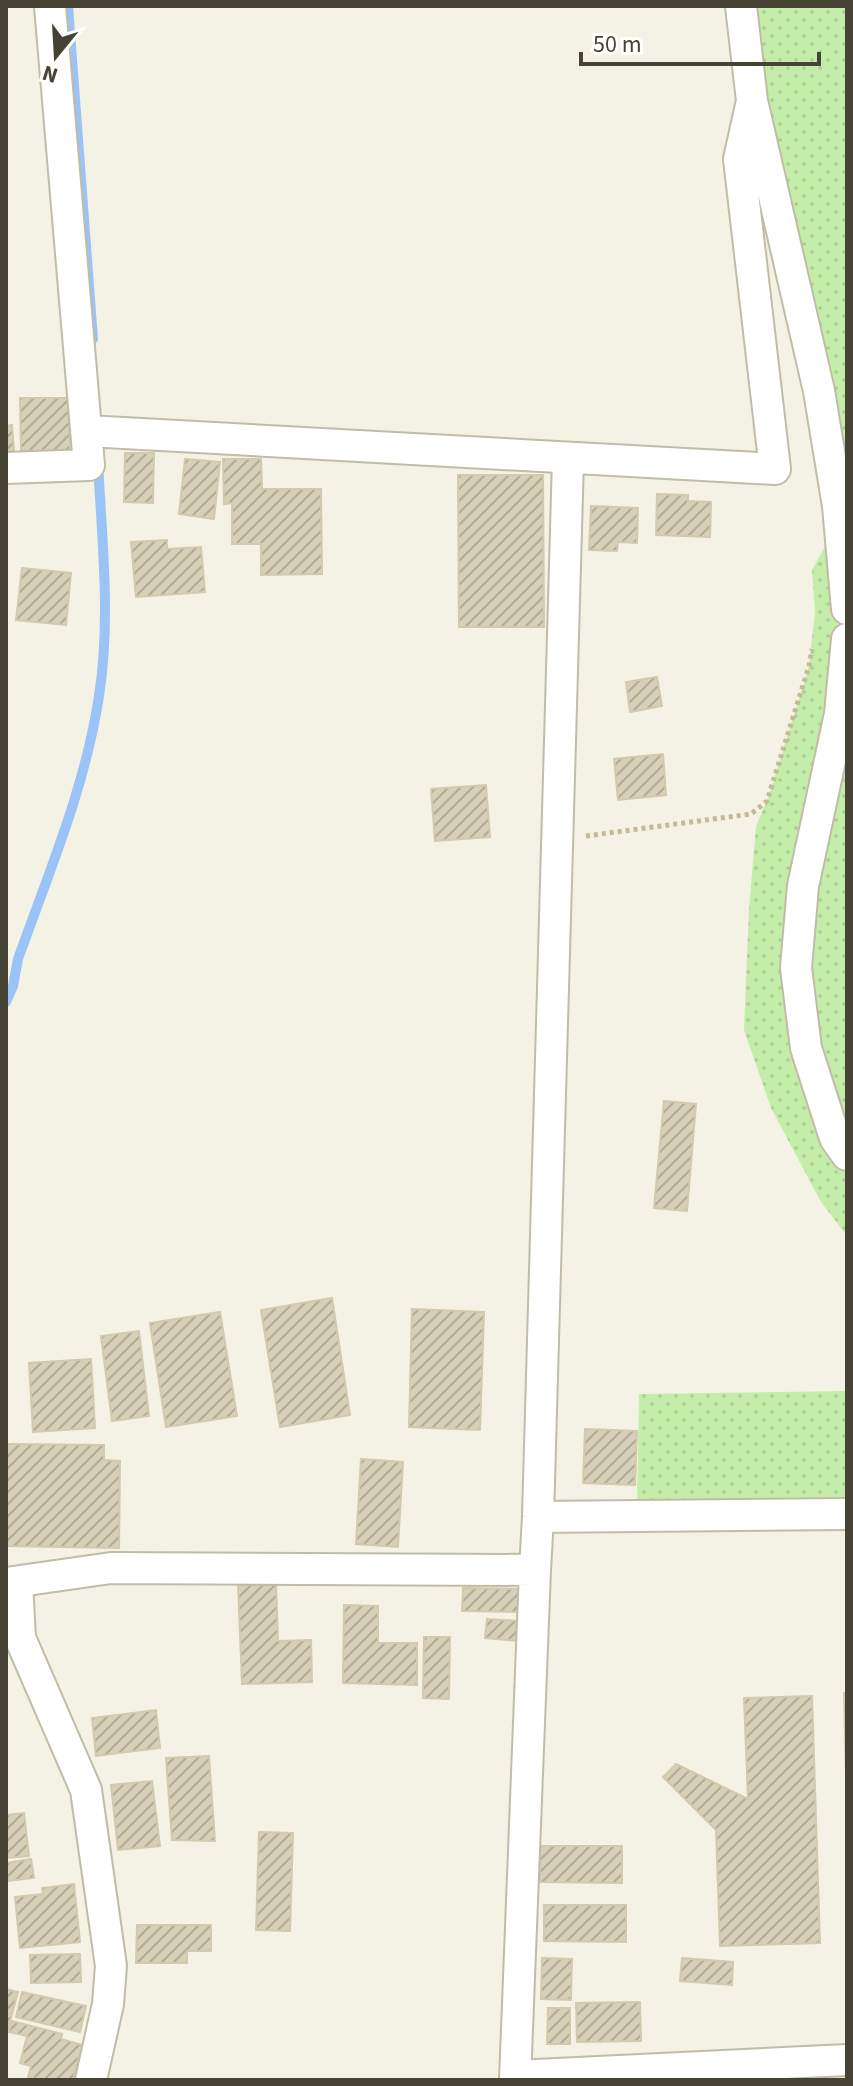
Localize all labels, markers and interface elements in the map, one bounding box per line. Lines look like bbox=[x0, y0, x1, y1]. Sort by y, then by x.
north arrow bbox=[16, 16, 96, 96]
scale bar bbox=[581, 16, 819, 66]
text: 50 m bbox=[593, 27, 642, 62]
text: N bbox=[38, 57, 62, 92]

